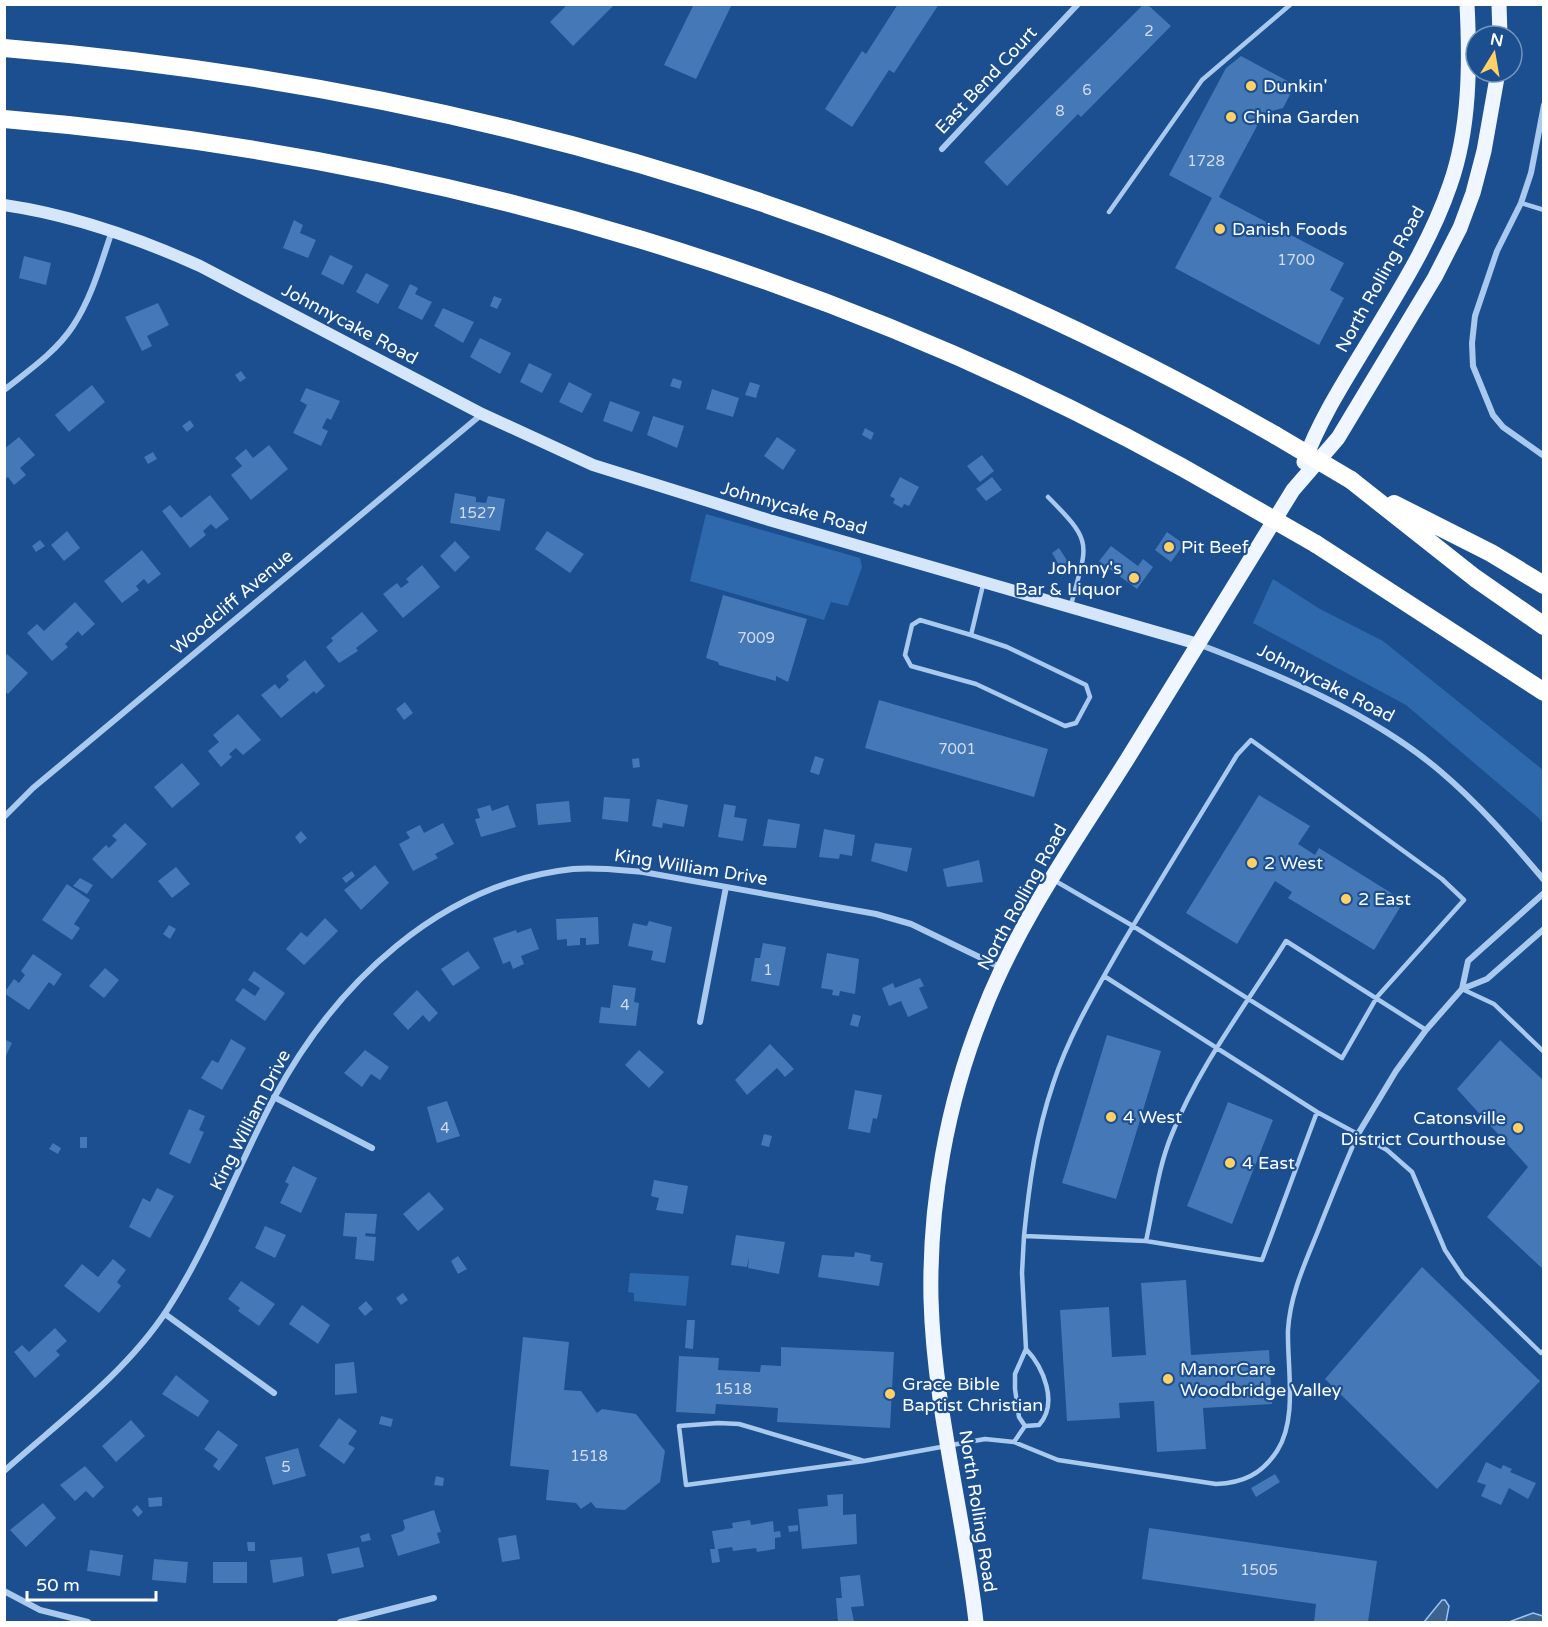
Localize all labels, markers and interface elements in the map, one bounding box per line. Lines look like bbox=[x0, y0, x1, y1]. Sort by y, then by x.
street label: East Bend Court bbox=[931, 22, 1042, 138]
house number: 2 bbox=[1144, 22, 1154, 40]
north arrow bbox=[1464, 24, 1524, 84]
text: N bbox=[1488, 29, 1505, 51]
place label: Dunkin' bbox=[1263, 75, 1328, 97]
marker: Dunkin' bbox=[1244, 79, 1258, 93]
house number: 6 bbox=[1082, 81, 1092, 99]
house number: 8 bbox=[1055, 102, 1065, 120]
place label: China Garden bbox=[1243, 106, 1360, 128]
marker: China Garden bbox=[1224, 110, 1238, 124]
house number: 1728 bbox=[1187, 152, 1225, 170]
street label: North Rolling Road bbox=[1331, 202, 1429, 356]
place label: Danish Foods bbox=[1232, 218, 1347, 240]
marker: Danish Foods bbox=[1213, 222, 1227, 236]
house number: 1700 bbox=[1277, 251, 1315, 269]
street label: Johnnycake Road bbox=[278, 279, 422, 369]
street label: Johnnycake Road bbox=[718, 477, 870, 539]
house number: 1527 bbox=[458, 504, 496, 522]
place label: Pit Beef bbox=[1181, 536, 1249, 558]
marker: Pit Beef bbox=[1162, 540, 1176, 554]
street label: Woodcliff Avenue bbox=[167, 545, 297, 659]
place label: Johnny's Bar & Liquor bbox=[1015, 557, 1122, 600]
marker: Johnny's Bar & Liquor bbox=[1127, 571, 1141, 585]
house number: 7009 bbox=[737, 629, 775, 647]
street label: Johnnycake Road bbox=[1254, 639, 1398, 727]
house number: 7001 bbox=[938, 740, 976, 758]
street label: North Rolling Road bbox=[973, 820, 1071, 974]
street label: King William Drive bbox=[613, 844, 769, 890]
place label: 2 West bbox=[1264, 852, 1323, 874]
marker: 2 West bbox=[1245, 856, 1259, 870]
place label: 2 East bbox=[1358, 888, 1411, 910]
marker: 2 East bbox=[1339, 892, 1353, 906]
house number: 1 bbox=[763, 961, 773, 979]
house number: 4 bbox=[620, 996, 630, 1014]
street label: King William Drive bbox=[205, 1046, 295, 1194]
place label: 4 West bbox=[1123, 1106, 1182, 1128]
place label: Catonsville District Courthouse bbox=[1341, 1107, 1506, 1150]
marker: 4 West bbox=[1104, 1110, 1118, 1124]
house number: 4 bbox=[440, 1119, 450, 1137]
marker: Catonsville District Courthouse bbox=[1511, 1121, 1525, 1135]
place label: 4 East bbox=[1242, 1152, 1295, 1174]
marker: 4 East bbox=[1223, 1156, 1237, 1170]
place label: ManorCare Woodbridge Valley bbox=[1180, 1358, 1342, 1401]
marker: ManorCare Woodbridge Valley bbox=[1161, 1372, 1175, 1386]
place label: Grace Bible Baptist Christian bbox=[902, 1373, 1043, 1416]
house number: 1518 bbox=[714, 1380, 752, 1398]
marker: Grace Bible Baptist Christian bbox=[883, 1387, 897, 1401]
street label: North Rolling Road bbox=[954, 1428, 1002, 1594]
house number: 1518 bbox=[570, 1447, 608, 1465]
house number: 5 bbox=[281, 1458, 291, 1476]
house number: 1505 bbox=[1240, 1561, 1278, 1579]
scale bar bbox=[27, 1564, 156, 1602]
text: 50 m bbox=[36, 1574, 80, 1596]

